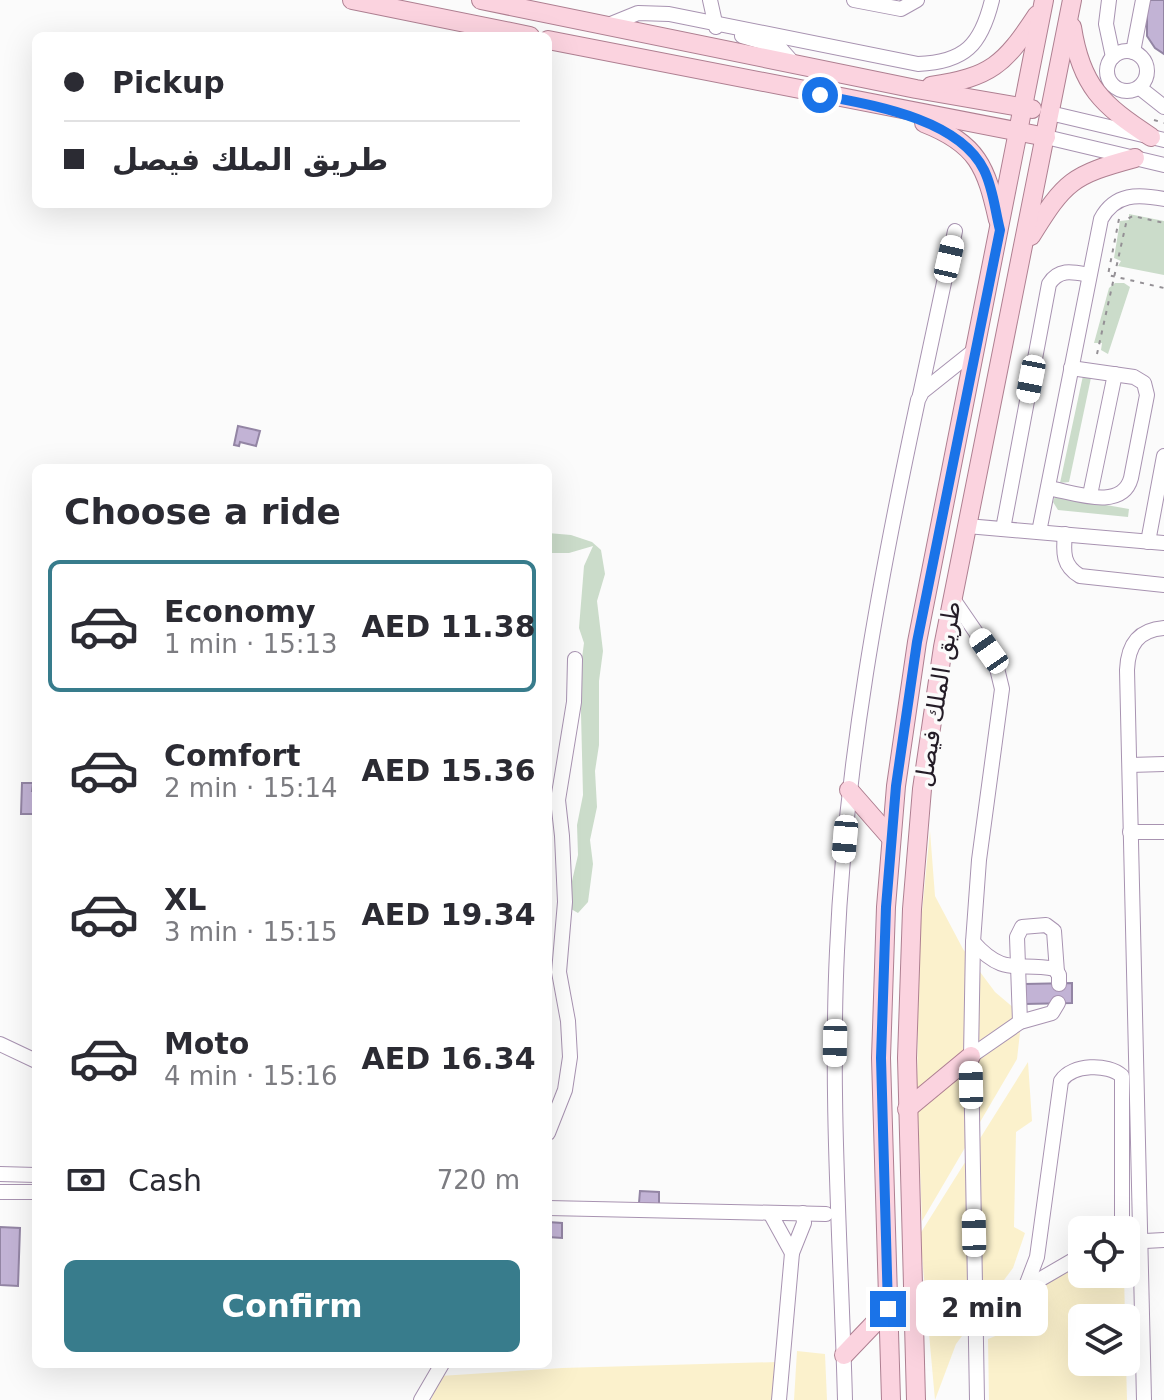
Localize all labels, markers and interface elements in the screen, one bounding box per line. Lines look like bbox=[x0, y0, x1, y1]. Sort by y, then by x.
text: Pickup bbox=[112, 65, 225, 100]
route start bbox=[802, 77, 838, 113]
text: طريق الملك فيصل bbox=[112, 142, 388, 177]
car bbox=[932, 233, 966, 285]
car bbox=[1015, 353, 1047, 405]
text: Choose a ride bbox=[64, 491, 341, 532]
icon: car bbox=[68, 590, 140, 662]
text: Economy bbox=[164, 594, 316, 629]
street label: طريق الملك فيصل bbox=[909, 599, 967, 789]
text: AED 11.38 bbox=[362, 609, 536, 644]
car bbox=[965, 624, 1013, 678]
text: 1 min · 15:13 bbox=[164, 629, 338, 659]
icon: car bbox=[68, 734, 140, 806]
text: Comfort bbox=[164, 738, 301, 773]
text: AED 15.36 bbox=[362, 753, 536, 788]
text: 2 min · 15:14 bbox=[164, 773, 338, 803]
car bbox=[831, 814, 859, 864]
icon: car bbox=[68, 878, 140, 950]
text: XL bbox=[164, 882, 206, 917]
text: AED 19.34 bbox=[362, 897, 536, 932]
text: 3 min · 15:15 bbox=[164, 917, 338, 947]
car bbox=[823, 1019, 847, 1067]
icon: car bbox=[68, 1022, 140, 1094]
text: Moto bbox=[164, 1026, 249, 1061]
text: AED 16.34 bbox=[362, 1041, 536, 1076]
text: 4 min · 15:16 bbox=[164, 1061, 338, 1091]
car bbox=[959, 1061, 983, 1109]
icon: cash bbox=[64, 1158, 108, 1202]
text: Cash bbox=[128, 1163, 202, 1198]
text: 720 m bbox=[437, 1165, 520, 1195]
car bbox=[962, 1209, 986, 1257]
map controls bbox=[1068, 1216, 1140, 1376]
button: locate bbox=[1068, 1216, 1140, 1288]
button: Confirm bbox=[64, 1260, 520, 1352]
callout: 2 min bbox=[916, 1281, 1048, 1337]
route end bbox=[870, 1291, 906, 1327]
text: 2 min bbox=[941, 1293, 1023, 1323]
button: layers bbox=[1068, 1304, 1140, 1376]

